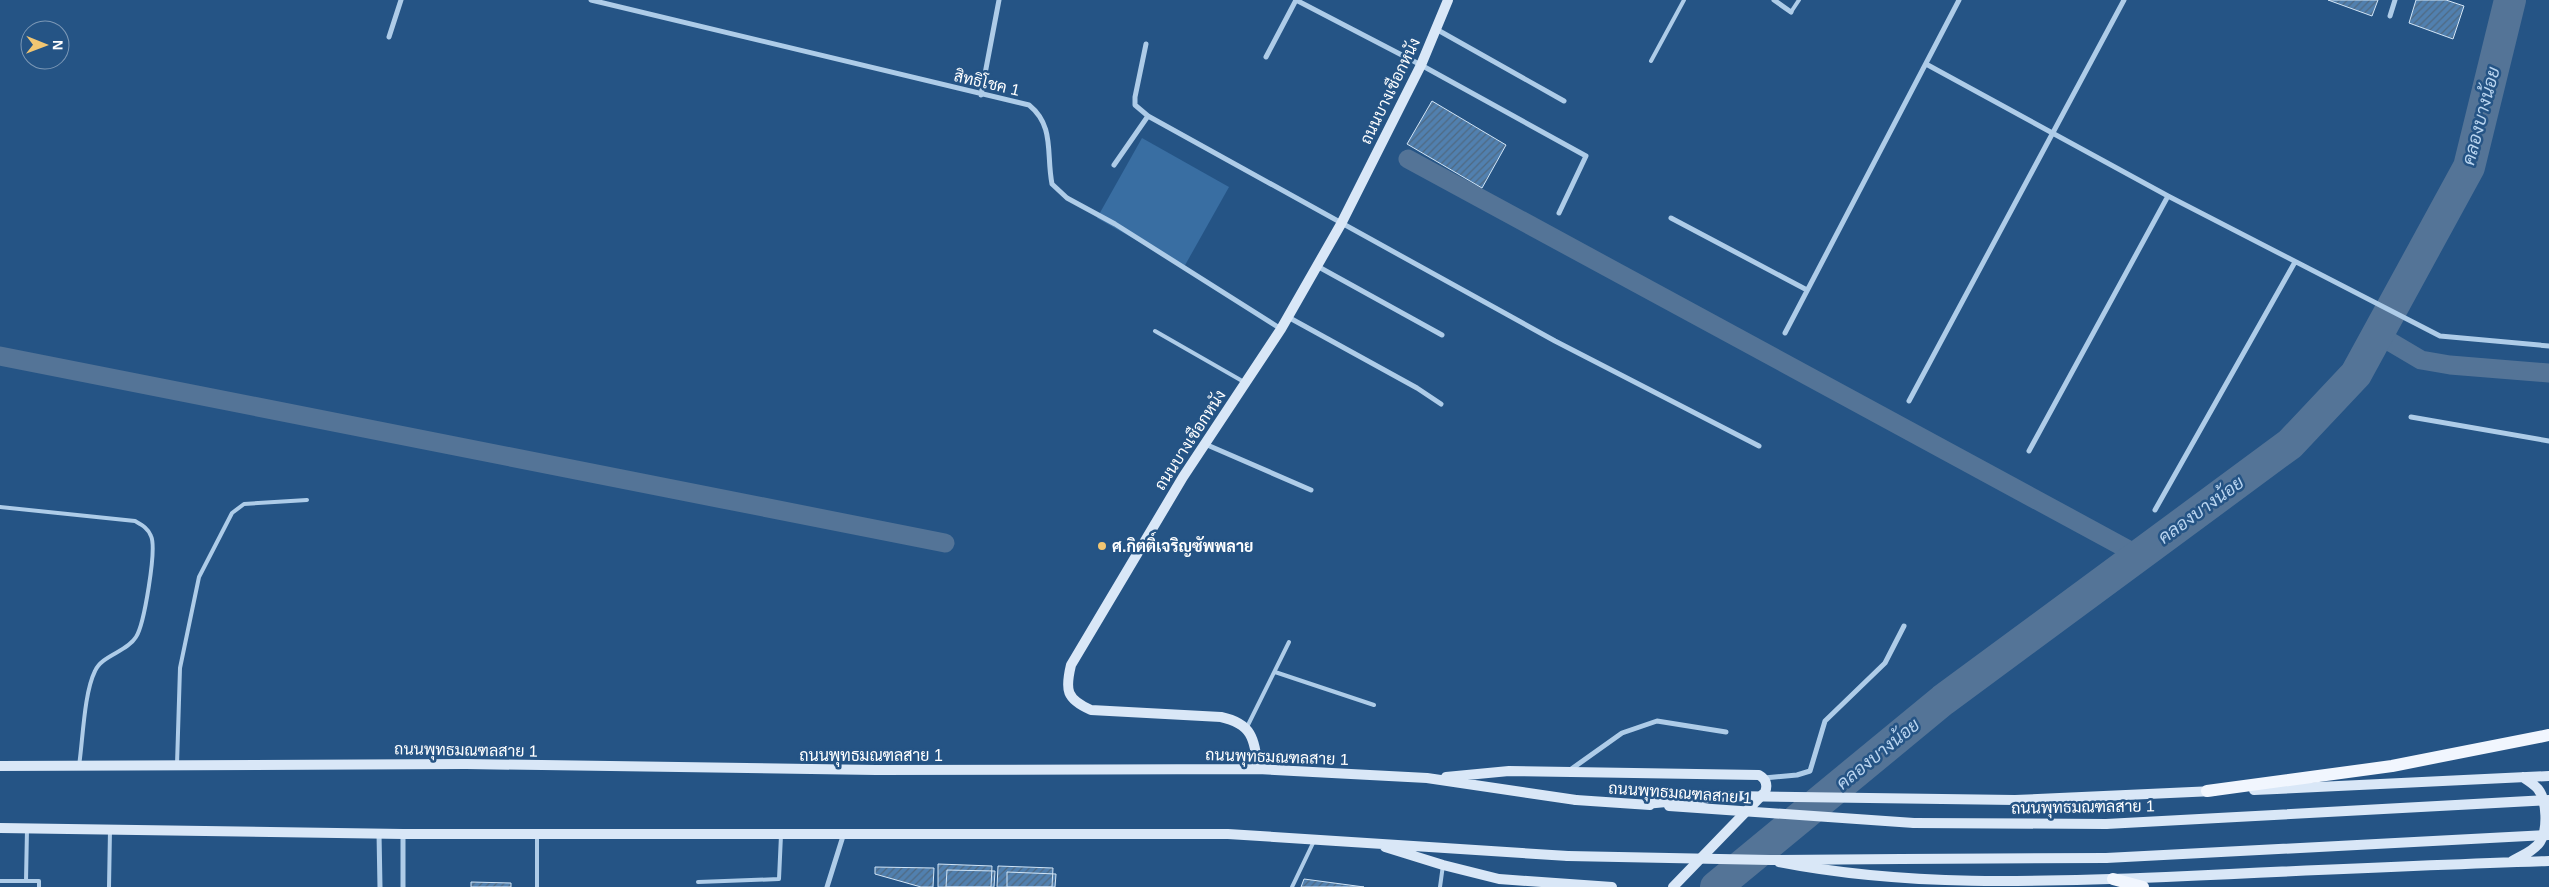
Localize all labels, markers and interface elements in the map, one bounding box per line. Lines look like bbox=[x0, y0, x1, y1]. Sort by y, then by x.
north arrow bbox=[20, 20, 70, 70]
street label: ถนนบางเชือกหนัง bbox=[1355, 34, 1423, 147]
text: N bbox=[50, 40, 66, 50]
street label: สิทธิโชค 1 bbox=[952, 64, 1022, 99]
water label: คลองบางน้อย bbox=[2456, 64, 2504, 167]
street label: ถนนบางเชือกหนัง bbox=[1150, 386, 1229, 493]
water label: คลองบางน้อย bbox=[2153, 471, 2248, 548]
place label: ศ.กิตติ์เจริญซัพพลาย bbox=[1112, 531, 1253, 557]
marker: ศ.กิตติ์เจริญซัพพลาย bbox=[1096, 540, 1108, 552]
water label: คลองบางน้อย bbox=[1831, 713, 1923, 794]
street label: ถนนพุทธมณฑลสาย 1 bbox=[394, 740, 538, 763]
street label: ถนนพุทธมณฑลสาย 1 bbox=[1205, 746, 1349, 771]
street label: ถนนพุทธมณฑลสาย 1 bbox=[799, 747, 943, 767]
street label: ถนนพุทธมณฑลสาย 1 bbox=[1608, 780, 1752, 809]
street label: ถนนพุทธมณฑลสาย 1 bbox=[2011, 797, 2155, 820]

